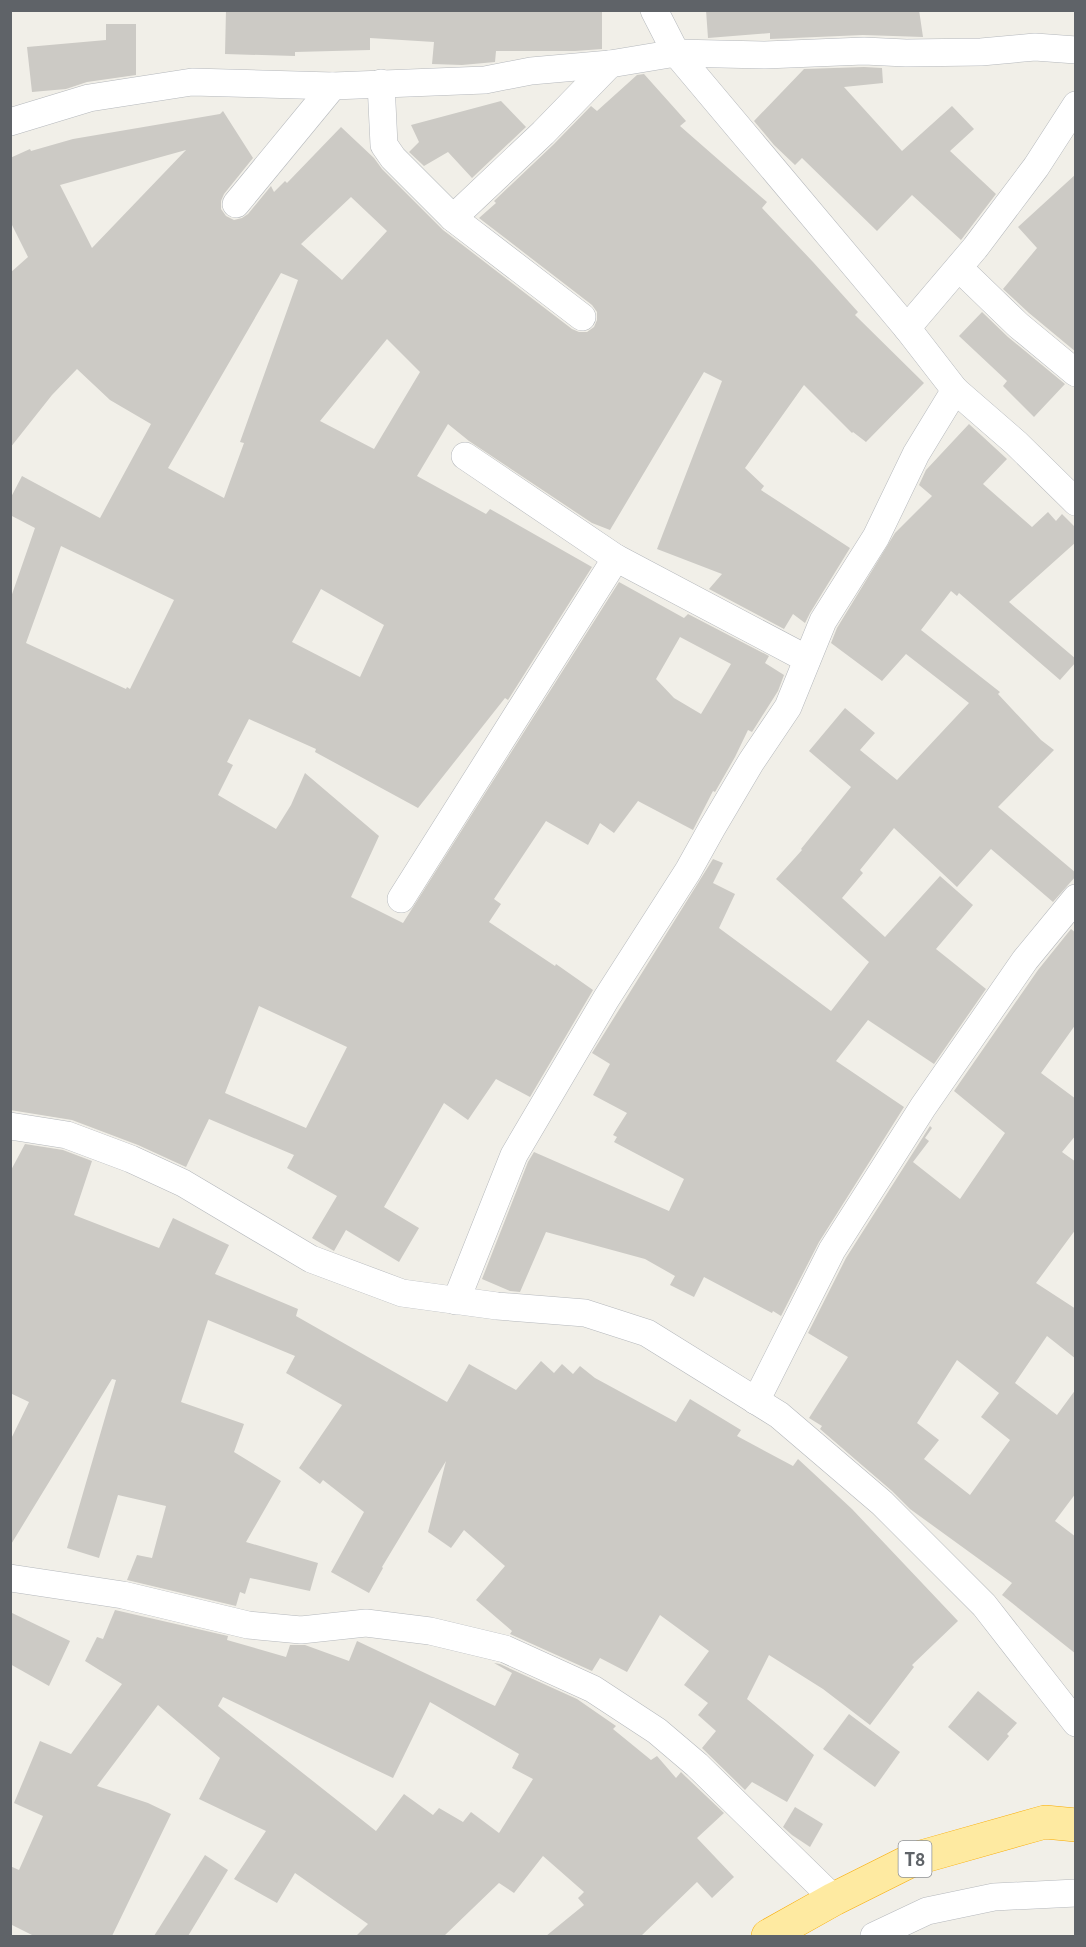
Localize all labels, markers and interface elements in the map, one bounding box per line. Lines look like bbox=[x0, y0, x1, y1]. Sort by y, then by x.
road number: T8 bbox=[898, 1841, 932, 1877]

